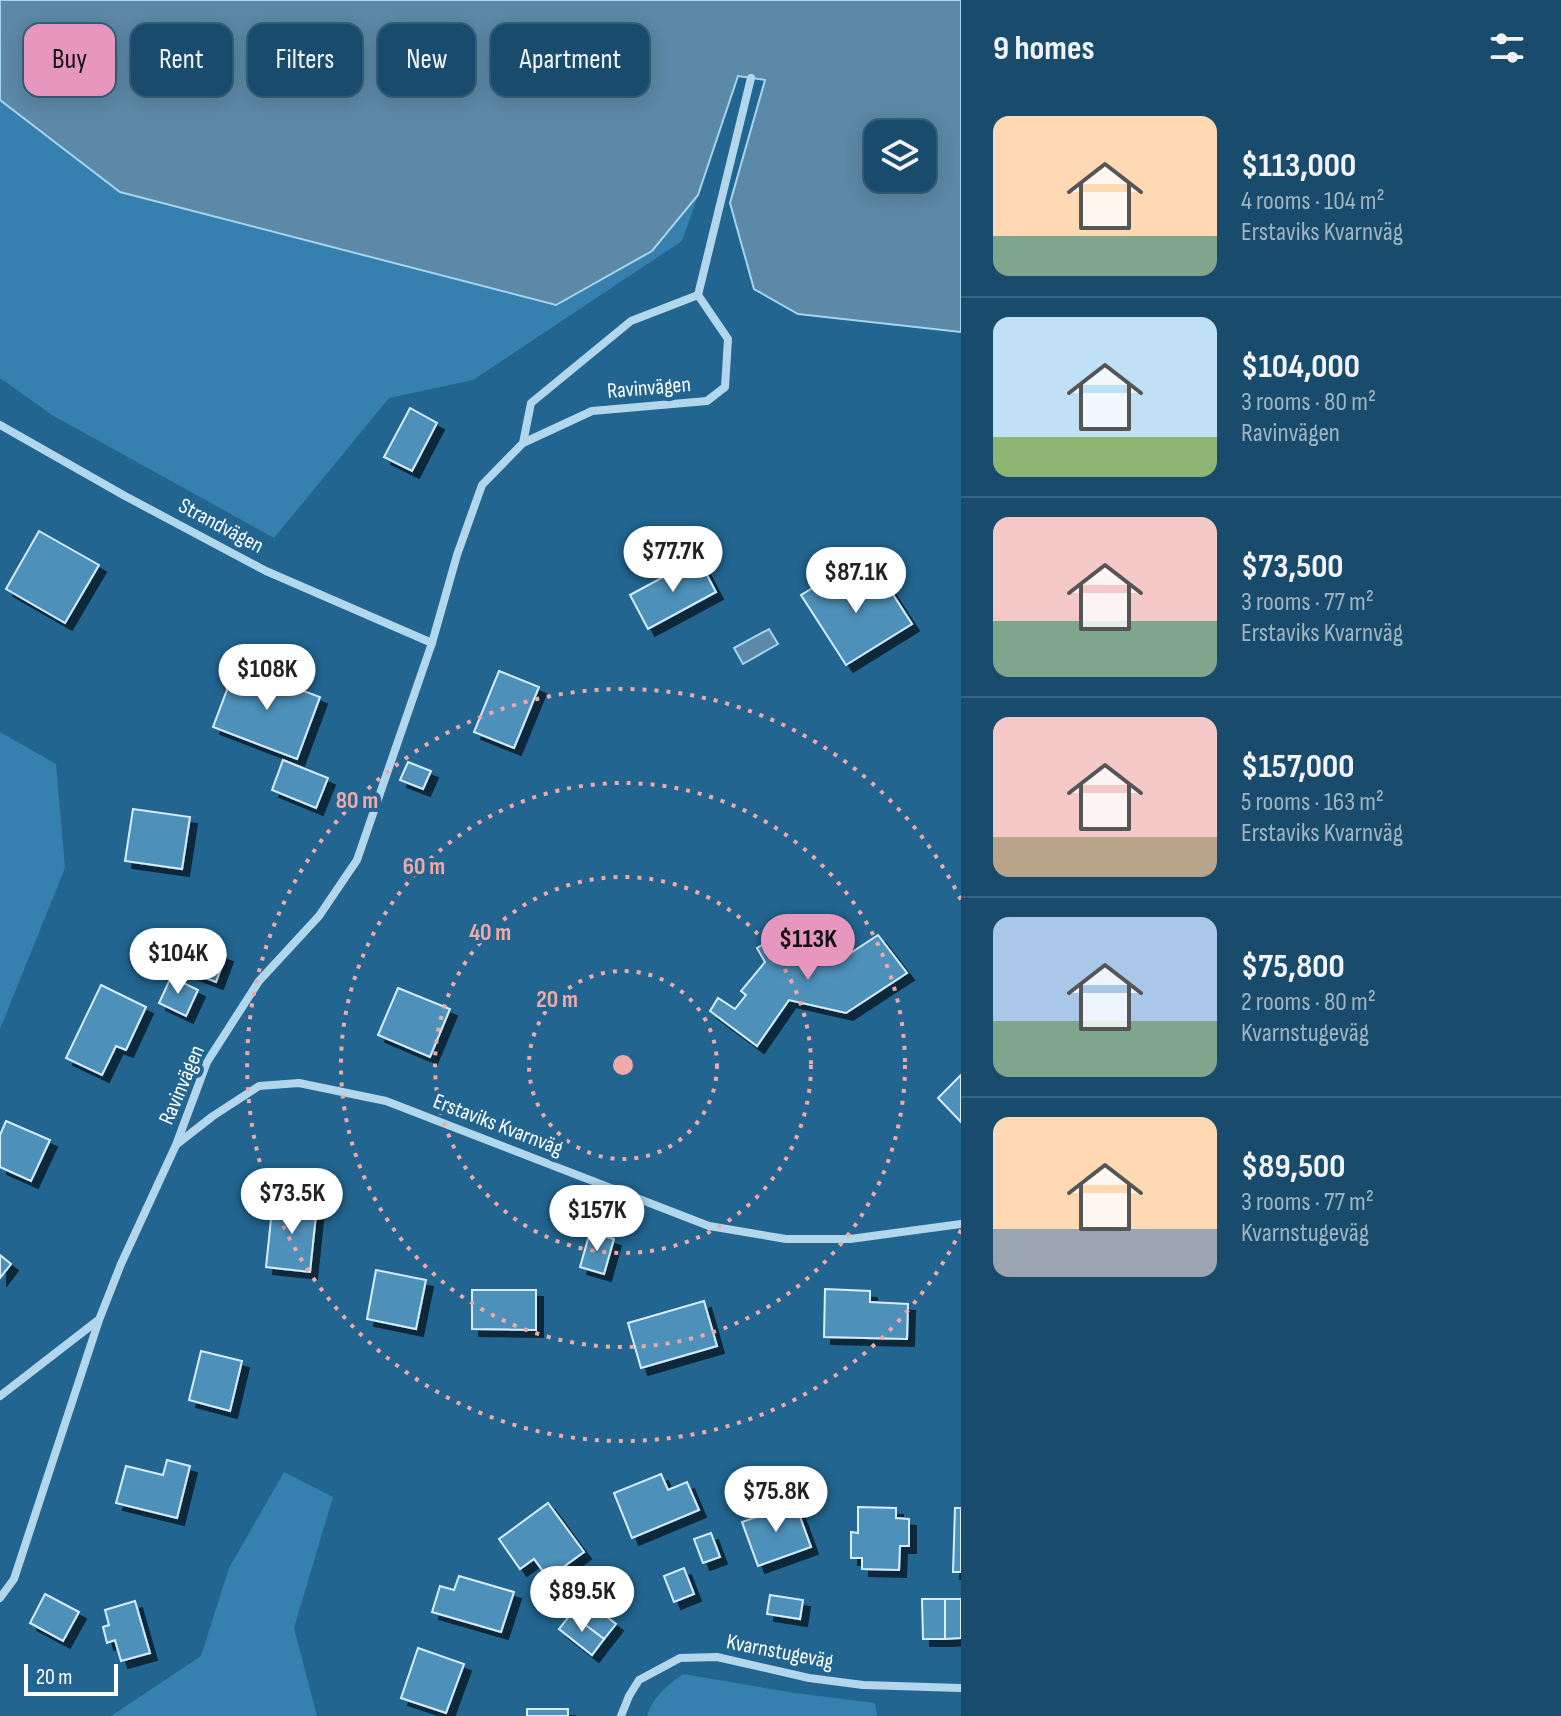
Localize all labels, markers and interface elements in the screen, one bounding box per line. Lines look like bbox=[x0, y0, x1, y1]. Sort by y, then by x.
chip: Buy bbox=[24, 24, 115, 96]
chip: Rent bbox=[131, 24, 232, 96]
chip: Filters bbox=[248, 24, 362, 96]
chip: New bbox=[378, 24, 475, 96]
chip: Apartment bbox=[491, 24, 649, 96]
icon: filters bbox=[1485, 26, 1529, 70]
text: 9 homes bbox=[993, 28, 1094, 69]
map controls bbox=[864, 120, 936, 192]
button: layers bbox=[864, 120, 936, 192]
text: $113,000 bbox=[1241, 145, 1356, 186]
icon: home bbox=[1057, 148, 1153, 244]
text: 4 rooms · 104 m² bbox=[1241, 186, 1385, 217]
text: Erstaviks Kvarnväg bbox=[1241, 217, 1403, 248]
text: $104,000 bbox=[1241, 346, 1360, 387]
icon: home bbox=[1057, 349, 1153, 445]
street label: Ravinvägen bbox=[606, 371, 692, 405]
text: 3 rooms · 80 m² bbox=[1241, 387, 1376, 418]
text: Ravinvägen bbox=[1241, 418, 1340, 449]
street label: Strandvägen bbox=[174, 492, 268, 560]
pin: $77.7K bbox=[608, 526, 738, 594]
text: $77.7K bbox=[642, 536, 704, 567]
text: $73,500 bbox=[1241, 546, 1344, 587]
pin: $87.1K bbox=[791, 547, 921, 615]
icon: home bbox=[1057, 549, 1153, 645]
text: $87.1K bbox=[824, 557, 888, 588]
text: 3 rooms · 77 m² bbox=[1241, 587, 1374, 618]
text: Erstaviks Kvarnväg bbox=[1241, 618, 1403, 649]
pin: $108K bbox=[211, 644, 323, 712]
text: $108K bbox=[237, 654, 297, 685]
text: $157,000 bbox=[1241, 746, 1354, 787]
icon: home bbox=[1057, 749, 1153, 845]
text: 80 m bbox=[336, 786, 378, 815]
text: 5 rooms · 163 m² bbox=[1241, 787, 1384, 818]
text: Erstaviks Kvarnväg bbox=[1241, 818, 1403, 849]
text: 60 m bbox=[403, 852, 445, 881]
pin: $113K bbox=[752, 914, 864, 982]
text: 40 m bbox=[469, 918, 511, 947]
text: $113K bbox=[779, 924, 837, 955]
pin: $104K bbox=[122, 928, 234, 996]
text: $104K bbox=[148, 938, 208, 969]
text: $75,800 bbox=[1241, 946, 1345, 987]
icon: home bbox=[1057, 949, 1153, 1045]
text: 20 m bbox=[536, 985, 578, 1014]
text: 2 rooms · 80 m² bbox=[1241, 987, 1376, 1018]
text: Kvarnstugeväg bbox=[1241, 1018, 1369, 1049]
street label: Ravinvägen bbox=[153, 1041, 211, 1129]
centre of rings bbox=[609, 1051, 637, 1079]
street label: Erstaviks Kvarnväg bbox=[429, 1088, 567, 1162]
text: $89,500 bbox=[1241, 1146, 1345, 1187]
icon: home bbox=[1057, 1149, 1153, 1245]
pin: $73.5K bbox=[227, 1168, 357, 1236]
text: $73.5K bbox=[259, 1178, 325, 1209]
pin: $157K bbox=[541, 1185, 653, 1253]
text: 3 rooms · 77 m² bbox=[1241, 1187, 1374, 1218]
text: $157K bbox=[567, 1195, 627, 1226]
text: Kvarnstugeväg bbox=[1241, 1218, 1369, 1249]
pin: $75.8K bbox=[711, 1466, 841, 1534]
text: $75.8K bbox=[743, 1476, 809, 1507]
pin: $89.5K bbox=[517, 1566, 647, 1634]
text: $89.5K bbox=[548, 1576, 616, 1607]
street label: Kvarnstugeväg bbox=[724, 1628, 836, 1676]
scale bar bbox=[24, 1660, 118, 1696]
text: 20 m bbox=[36, 1664, 73, 1691]

